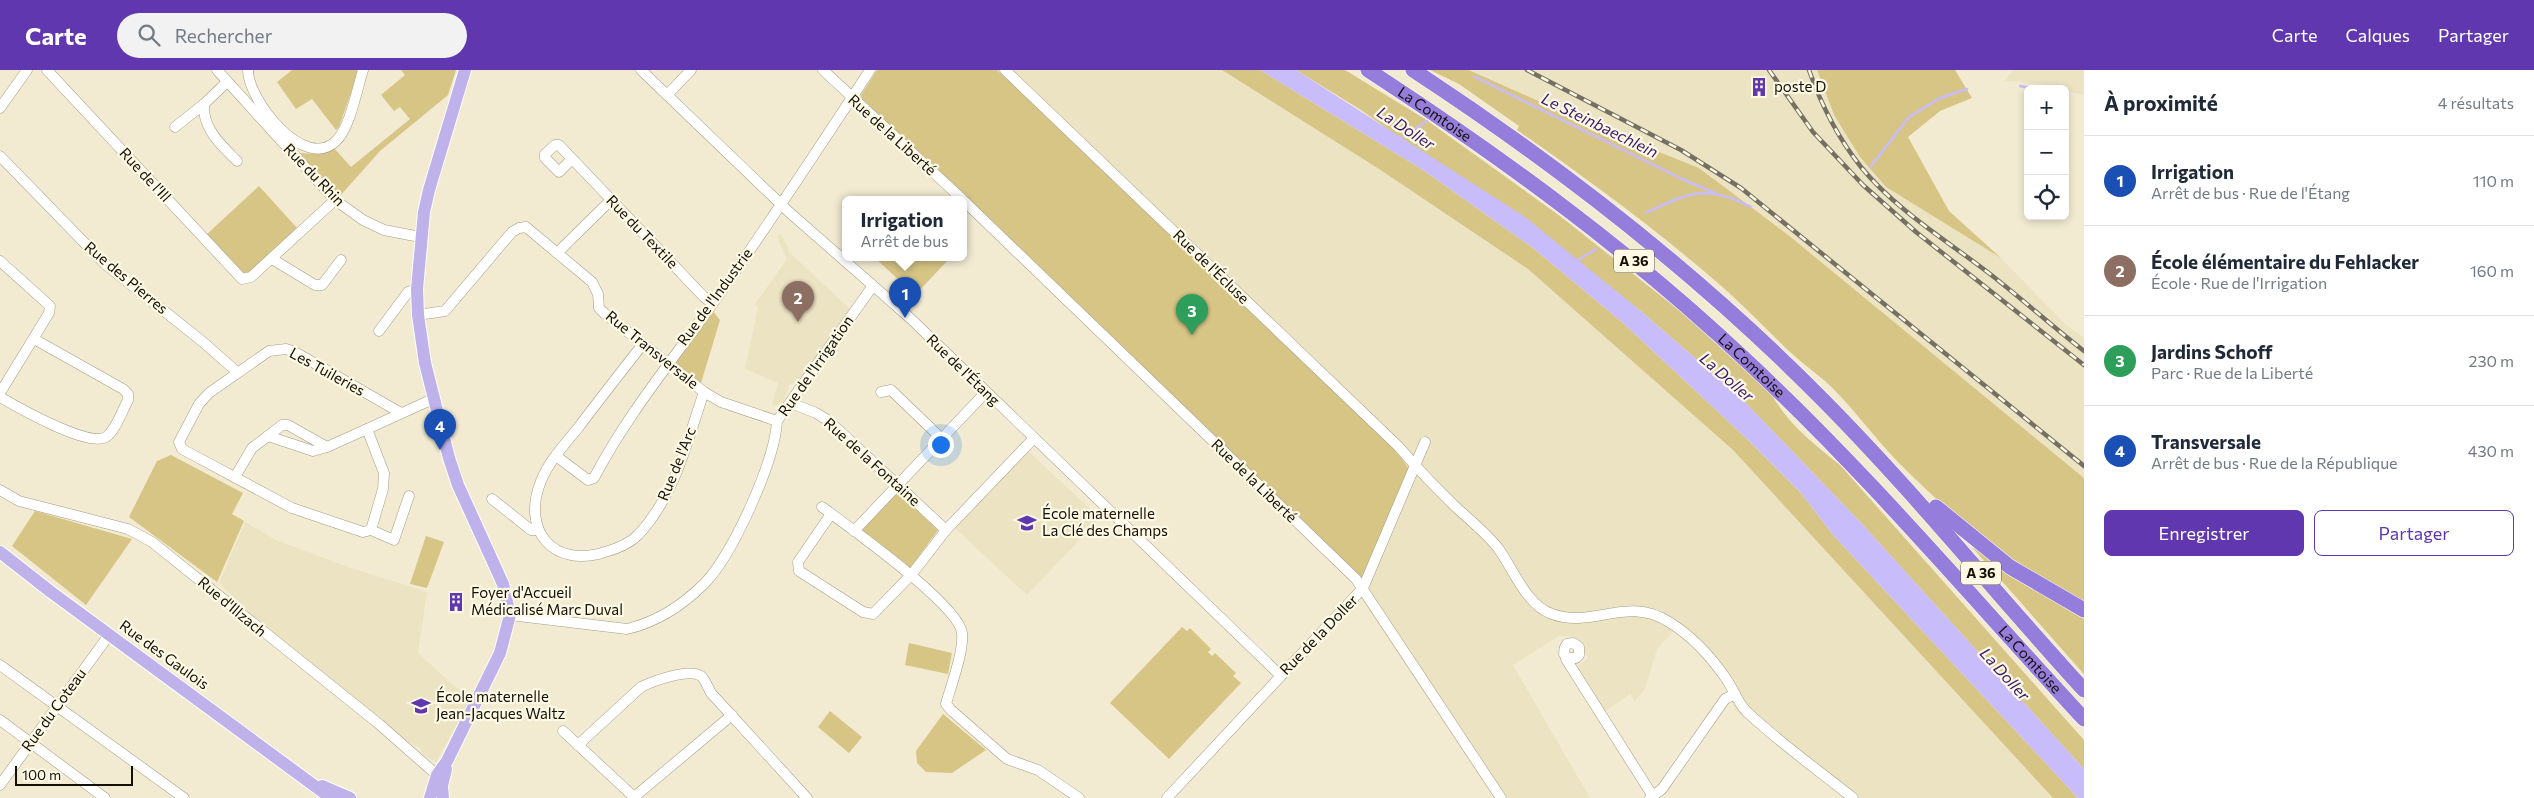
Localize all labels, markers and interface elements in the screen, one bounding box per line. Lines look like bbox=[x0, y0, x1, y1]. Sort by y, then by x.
search box bbox=[117, 13, 467, 58]
text: Carte bbox=[25, 21, 87, 50]
icon: search bbox=[135, 21, 163, 49]
text: Rechercher bbox=[175, 24, 272, 47]
text: Carte bbox=[2272, 24, 2317, 46]
text: Calques bbox=[2345, 24, 2410, 46]
text: Partager bbox=[2438, 24, 2509, 46]
building icon: poste D bbox=[1748, 76, 1770, 98]
place label: poste D bbox=[1774, 77, 1826, 95]
street label: La Comtoise bbox=[1395, 82, 1475, 145]
map controls bbox=[2024, 85, 2069, 220]
button: + bbox=[2024, 85, 2069, 130]
water label: Le Steinbaechlein bbox=[1539, 88, 1662, 161]
street label: Rue de la Liberté bbox=[845, 90, 940, 179]
text: À proximité bbox=[2104, 90, 2218, 115]
text: 4 résultats bbox=[2438, 93, 2514, 112]
water label: La Doller bbox=[1374, 102, 1439, 154]
button: − bbox=[2024, 130, 2069, 175]
street label: Rue du Rhin bbox=[280, 139, 349, 209]
street label: Rue de l'Ill bbox=[116, 144, 175, 205]
text: Irrigation bbox=[2151, 160, 2234, 183]
text: 1 bbox=[2116, 171, 2124, 190]
text: 110 m bbox=[2473, 171, 2514, 190]
button: locate bbox=[2024, 175, 2069, 220]
text: Arrêt de bus · Rue de l'Étang bbox=[2151, 183, 2350, 202]
street label: Rue du Textile bbox=[603, 191, 682, 272]
popup bbox=[842, 196, 967, 261]
text: Irrigation bbox=[861, 208, 944, 231]
street label: Rue de l'Écluse bbox=[1170, 225, 1254, 307]
text: Arrêt de bus bbox=[861, 231, 948, 250]
street label: Rue des Pierres bbox=[81, 237, 172, 317]
street label: Rue de l'Industrie bbox=[673, 244, 756, 349]
road number: A 36 bbox=[1614, 250, 1654, 272]
text: École élémentaire du Fehlacker bbox=[2151, 250, 2419, 273]
text: 2 bbox=[2115, 261, 2125, 280]
text: 160 m bbox=[2470, 261, 2514, 280]
text: École · Rue de l'Irrigation bbox=[2151, 273, 2327, 292]
pin: 1 bbox=[889, 277, 921, 318]
pin: 2 bbox=[782, 281, 814, 322]
pin: 3 bbox=[1176, 294, 1208, 335]
street label: Rue Transversale bbox=[603, 306, 703, 392]
street label: Rue de l'Irrigation bbox=[774, 312, 857, 419]
street label: Rue de l'Étang bbox=[923, 329, 1005, 409]
street label: La Comtoise bbox=[1715, 329, 1790, 401]
text: Jardins Schoff bbox=[2151, 340, 2273, 363]
street label: Les Tuileries bbox=[287, 343, 368, 399]
water label: La Doller bbox=[1697, 348, 1759, 405]
text: 3 bbox=[2115, 351, 2125, 370]
text: 230 m bbox=[2469, 351, 2514, 370]
text: Parc · Rue de la Liberté bbox=[2151, 363, 2313, 382]
pin: 4 bbox=[424, 409, 456, 450]
street label: Rue de la Fontaine bbox=[821, 413, 925, 509]
street label: Rue de l'Arc bbox=[653, 424, 699, 503]
text: Transversale bbox=[2151, 430, 2261, 453]
your location bbox=[928, 432, 954, 458]
street label: Rue de la Liberté bbox=[1208, 435, 1301, 526]
text: 4 bbox=[2115, 441, 2125, 460]
text: 430 m bbox=[2468, 441, 2514, 460]
text: Arrêt de bus · Rue de la République bbox=[2151, 453, 2398, 472]
place label: École maternelle La Clé des Champs bbox=[1042, 503, 1168, 539]
button: Enregistrer bbox=[2104, 510, 2304, 556]
button: Partager bbox=[2314, 510, 2514, 556]
school or university icon: École maternelle La Clé des Champs bbox=[1016, 512, 1038, 534]
road number: A 36 bbox=[1961, 562, 2001, 584]
street label: Rue d'Illzach bbox=[195, 572, 271, 640]
place label: Foyer d'Accueil Médicalisé Marc Duval bbox=[471, 583, 623, 618]
street label: Rue de la Doller bbox=[1275, 590, 1361, 678]
building icon: Foyer d'Accueil Médicalisé Marc Duval bbox=[445, 591, 467, 613]
street label: Rue des Gaulois bbox=[116, 616, 213, 693]
street label: La Comtoise bbox=[1995, 621, 2066, 697]
water label: La Doller bbox=[1977, 643, 2035, 705]
street label: Rue du Coteau bbox=[17, 664, 89, 754]
place label: École maternelle Jean-Jacques Waltz bbox=[436, 686, 565, 722]
school or university icon: École maternelle Jean-Jacques Waltz bbox=[410, 695, 432, 717]
scale bar bbox=[15, 763, 132, 786]
text: 100 m bbox=[22, 766, 61, 783]

